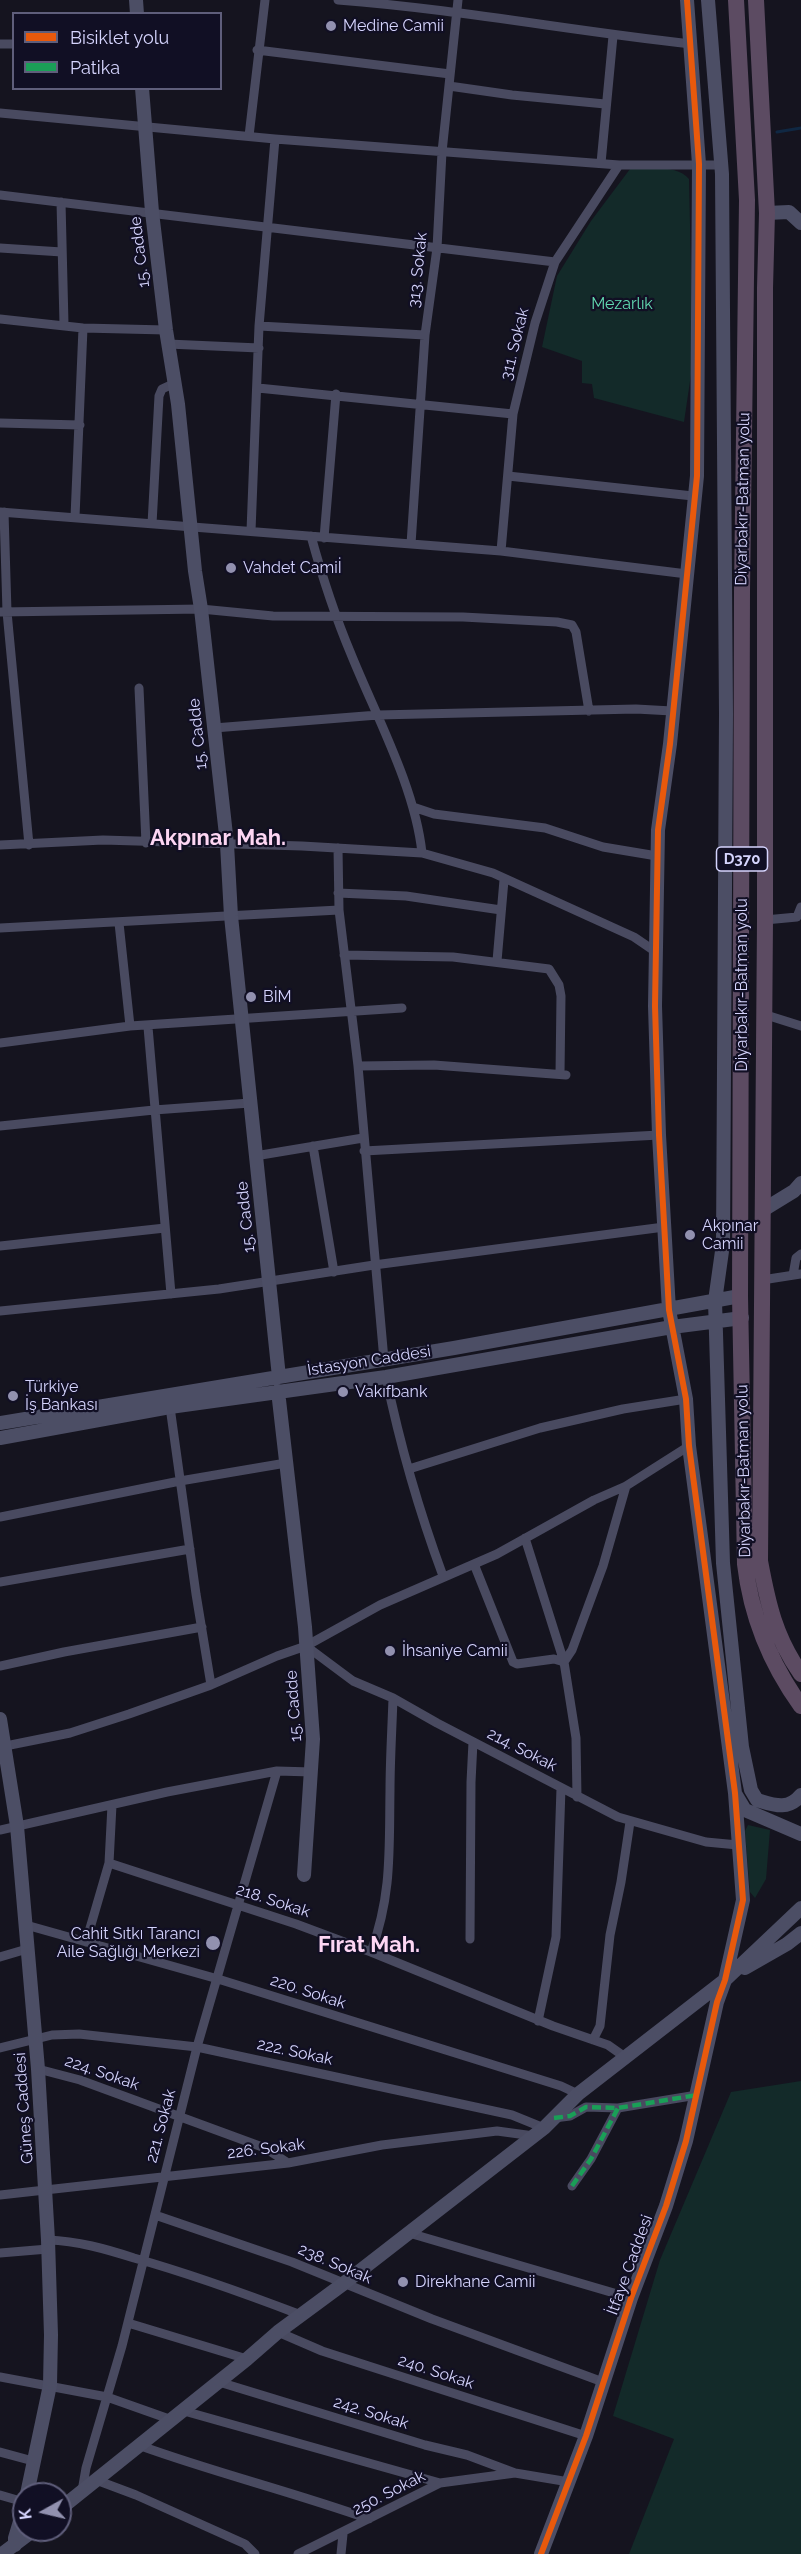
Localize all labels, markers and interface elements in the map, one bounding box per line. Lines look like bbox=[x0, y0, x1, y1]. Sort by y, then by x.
legend bbox=[12, 12, 222, 90]
place label: Medine Camii bbox=[343, 16, 444, 36]
marker: Medine Camii bbox=[324, 19, 338, 33]
text: Bisiklet yolu bbox=[70, 27, 169, 48]
text: Patika bbox=[70, 57, 120, 78]
street label: 15. Cadde bbox=[126, 215, 154, 289]
street label: 313. Sokak bbox=[404, 231, 432, 309]
park label: Mezarlık bbox=[591, 294, 653, 314]
street label: 311. Sokak bbox=[497, 306, 533, 382]
street label: Diyarbakır-Batman yolu bbox=[732, 412, 754, 586]
place label: Vahdet Camiİ bbox=[243, 558, 342, 578]
marker: Vahdet Camiİ bbox=[224, 561, 238, 575]
street label: 15. Cadde bbox=[185, 697, 211, 771]
district label: Akpınar Mah. bbox=[150, 825, 286, 851]
road number: D370 bbox=[716, 847, 768, 871]
street label: Diyarbakır-Batman yolu bbox=[732, 898, 752, 1072]
place label: BİM bbox=[263, 987, 292, 1007]
marker: BİM bbox=[244, 990, 258, 1004]
street label: 15. Cadde bbox=[233, 1180, 259, 1254]
place label: Akpınar Camii bbox=[702, 1216, 758, 1254]
marker: Akpınar Camii bbox=[683, 1228, 697, 1242]
street label: İstasyon Caddesi bbox=[306, 1342, 432, 1380]
place label: Türkiye İş Bankası bbox=[25, 1377, 98, 1415]
place label: Vakıfbank bbox=[355, 1382, 427, 1402]
street label: Diyarbakır-Batman yolu bbox=[733, 1384, 755, 1558]
marker: Vakıfbank bbox=[336, 1385, 350, 1399]
marker: Türkiye İş Bankası bbox=[6, 1389, 20, 1403]
place label: İhsaniye Camii bbox=[402, 1641, 508, 1661]
marker: İhsaniye Camii bbox=[383, 1644, 397, 1658]
street label: 15. Cadde bbox=[282, 1670, 306, 1742]
street label: 214. Sokak bbox=[484, 1724, 560, 1776]
street label: 218. Sokak bbox=[234, 1880, 312, 1922]
place label: Cahit Sıtkı Tarancı Aile Sağlığı Merkezi bbox=[57, 1924, 200, 1962]
district label: Fırat Mah. bbox=[318, 1932, 420, 1958]
marker: Cahit Sıtkı Tarancı Aile Sağlığı Merkezi bbox=[204, 1934, 222, 1952]
street label: 220. Sokak bbox=[268, 1971, 348, 2013]
street label: 222. Sokak bbox=[255, 2035, 335, 2069]
street label: 224. Sokak bbox=[62, 2051, 142, 2095]
street label: Güneş Caddesi bbox=[11, 2052, 37, 2164]
street label: 221. Sokak bbox=[142, 2087, 180, 2165]
street label: 226. Sokak bbox=[226, 2135, 306, 2163]
street label: İtfaye Caddesi bbox=[603, 2212, 657, 2318]
street label: 238. Sokak bbox=[295, 2240, 375, 2288]
place label: Direkhane Camii bbox=[415, 2272, 535, 2292]
marker: Direkhane Camii bbox=[396, 2275, 410, 2289]
street label: 240. Sokak bbox=[396, 2351, 476, 2393]
street label: 242. Sokak bbox=[331, 2393, 411, 2433]
street label: 250. Sokak bbox=[350, 2467, 428, 2519]
north arrow bbox=[12, 2482, 72, 2542]
text: K bbox=[16, 2508, 36, 2521]

